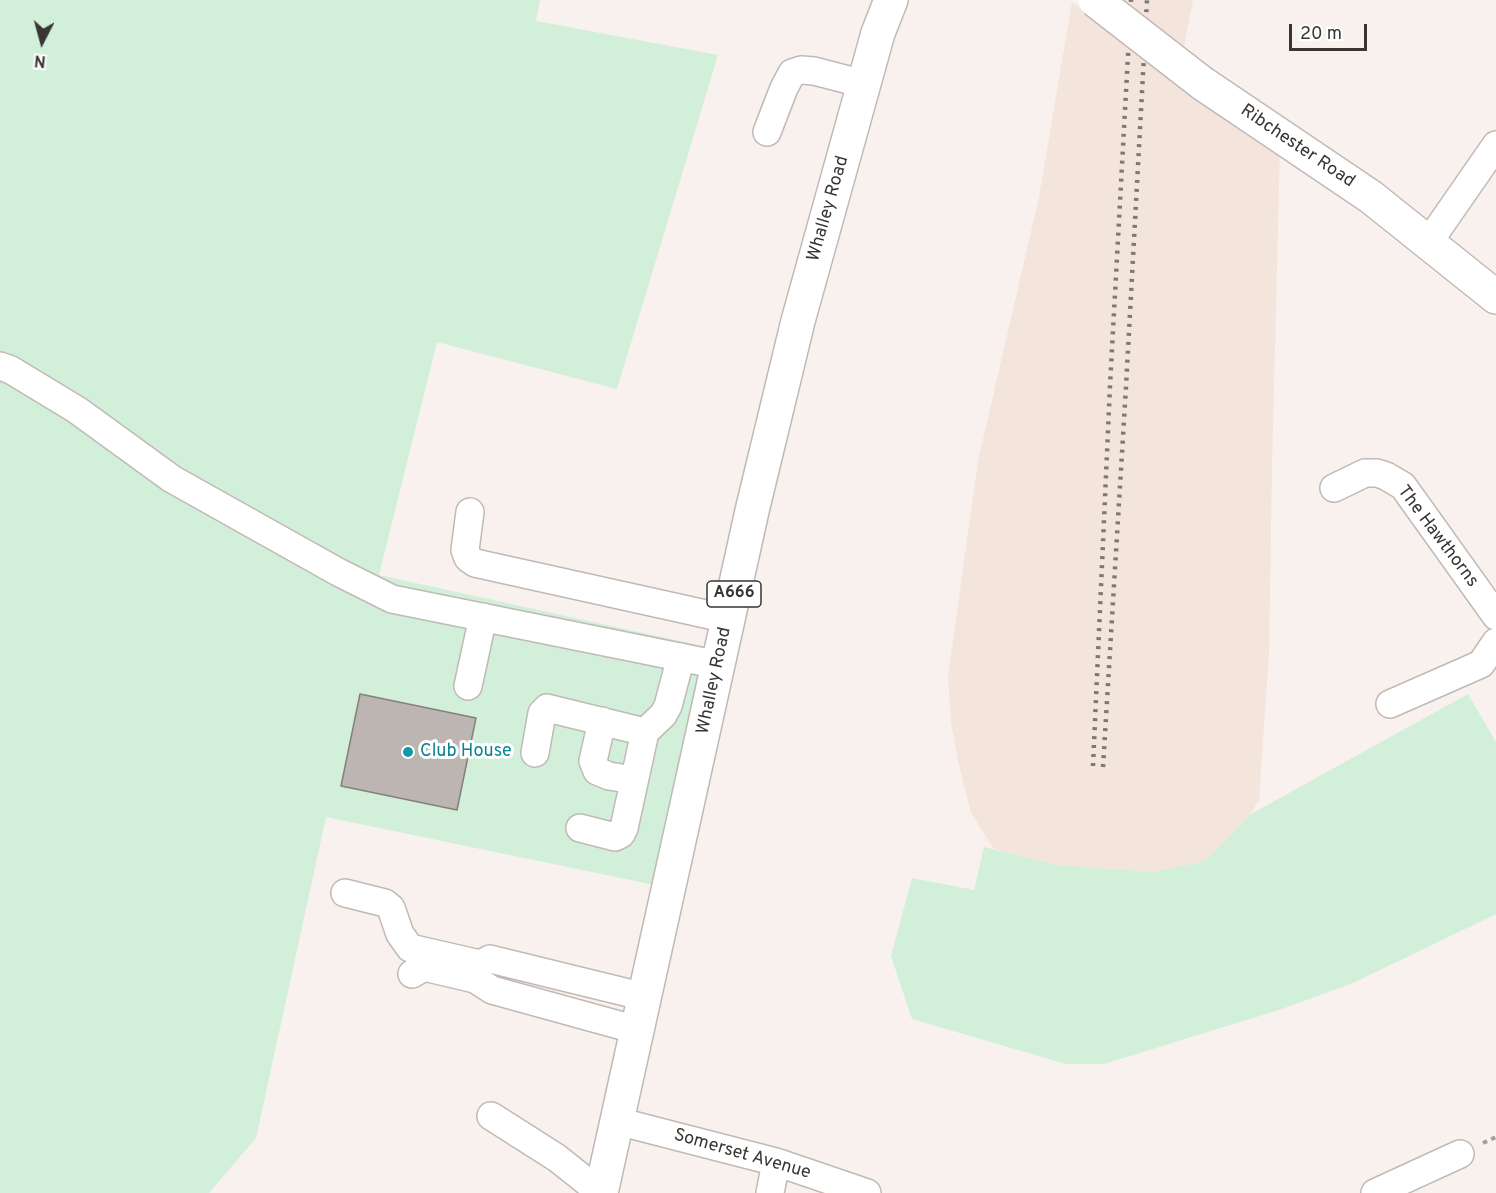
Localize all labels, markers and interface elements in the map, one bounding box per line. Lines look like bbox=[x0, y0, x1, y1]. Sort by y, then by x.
north arrow bbox=[12, 12, 72, 72]
scale bar bbox=[1292, 12, 1370, 50]
text: 20 m bbox=[1300, 23, 1342, 46]
text: N bbox=[33, 49, 47, 70]
street label: Ribchester Road bbox=[1236, 101, 1358, 193]
street label: Whalley Road bbox=[804, 154, 854, 264]
street label: The Hawthorns bbox=[1392, 482, 1482, 592]
road number: A666 bbox=[707, 581, 761, 607]
street label: Whalley Road bbox=[693, 625, 737, 737]
place label: Club House bbox=[420, 741, 512, 763]
marker: Club House bbox=[401, 745, 415, 759]
street label: Somerset Avenue bbox=[671, 1125, 813, 1185]

